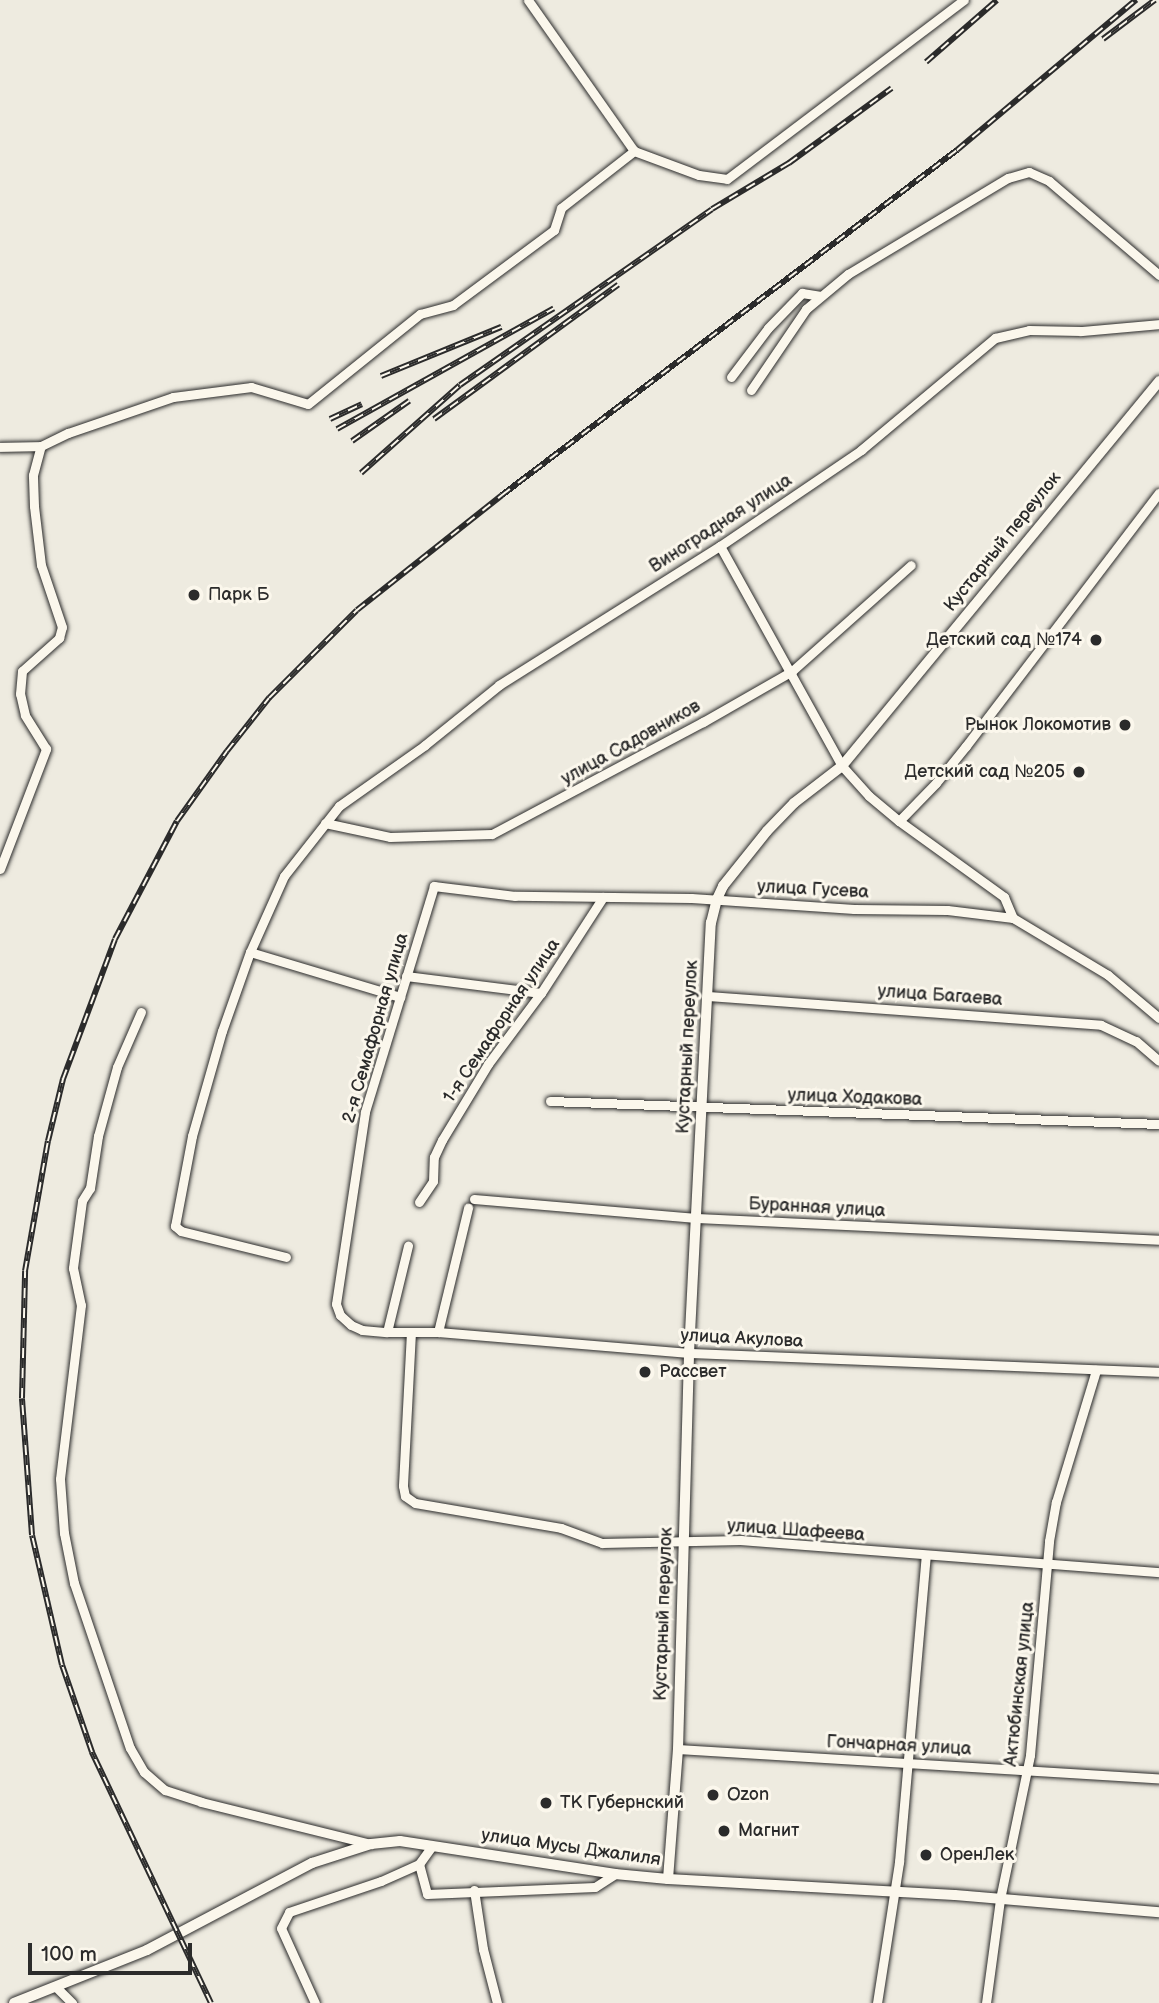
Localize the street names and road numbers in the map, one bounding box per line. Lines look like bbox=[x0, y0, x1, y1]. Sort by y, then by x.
street label: Кустарный переулок bbox=[940, 468, 1066, 616]
street label: Виноградная улица bbox=[646, 470, 796, 578]
street label: улица Садовников bbox=[558, 696, 704, 790]
street label: улица Гусева bbox=[757, 876, 869, 904]
street label: 2-я Семафорная улица bbox=[338, 930, 414, 1126]
street label: 1-я Семафорная улица bbox=[439, 935, 565, 1107]
street label: Кустарный переулок bbox=[673, 960, 703, 1134]
street label: улица Багаева bbox=[877, 981, 1003, 1011]
street label: улица Ходакова bbox=[787, 1085, 923, 1111]
street label: Буранная улица bbox=[748, 1194, 886, 1222]
street label: улица Акулова bbox=[680, 1325, 804, 1353]
street label: улица Шафеева bbox=[726, 1515, 866, 1547]
street label: Кустарный переулок bbox=[650, 1527, 678, 1701]
street label: Актюбинская улица bbox=[1001, 1600, 1039, 1768]
street label: Гончарная улица bbox=[826, 1731, 972, 1761]
street label: улица Мусы Джалиля bbox=[480, 1825, 662, 1871]

